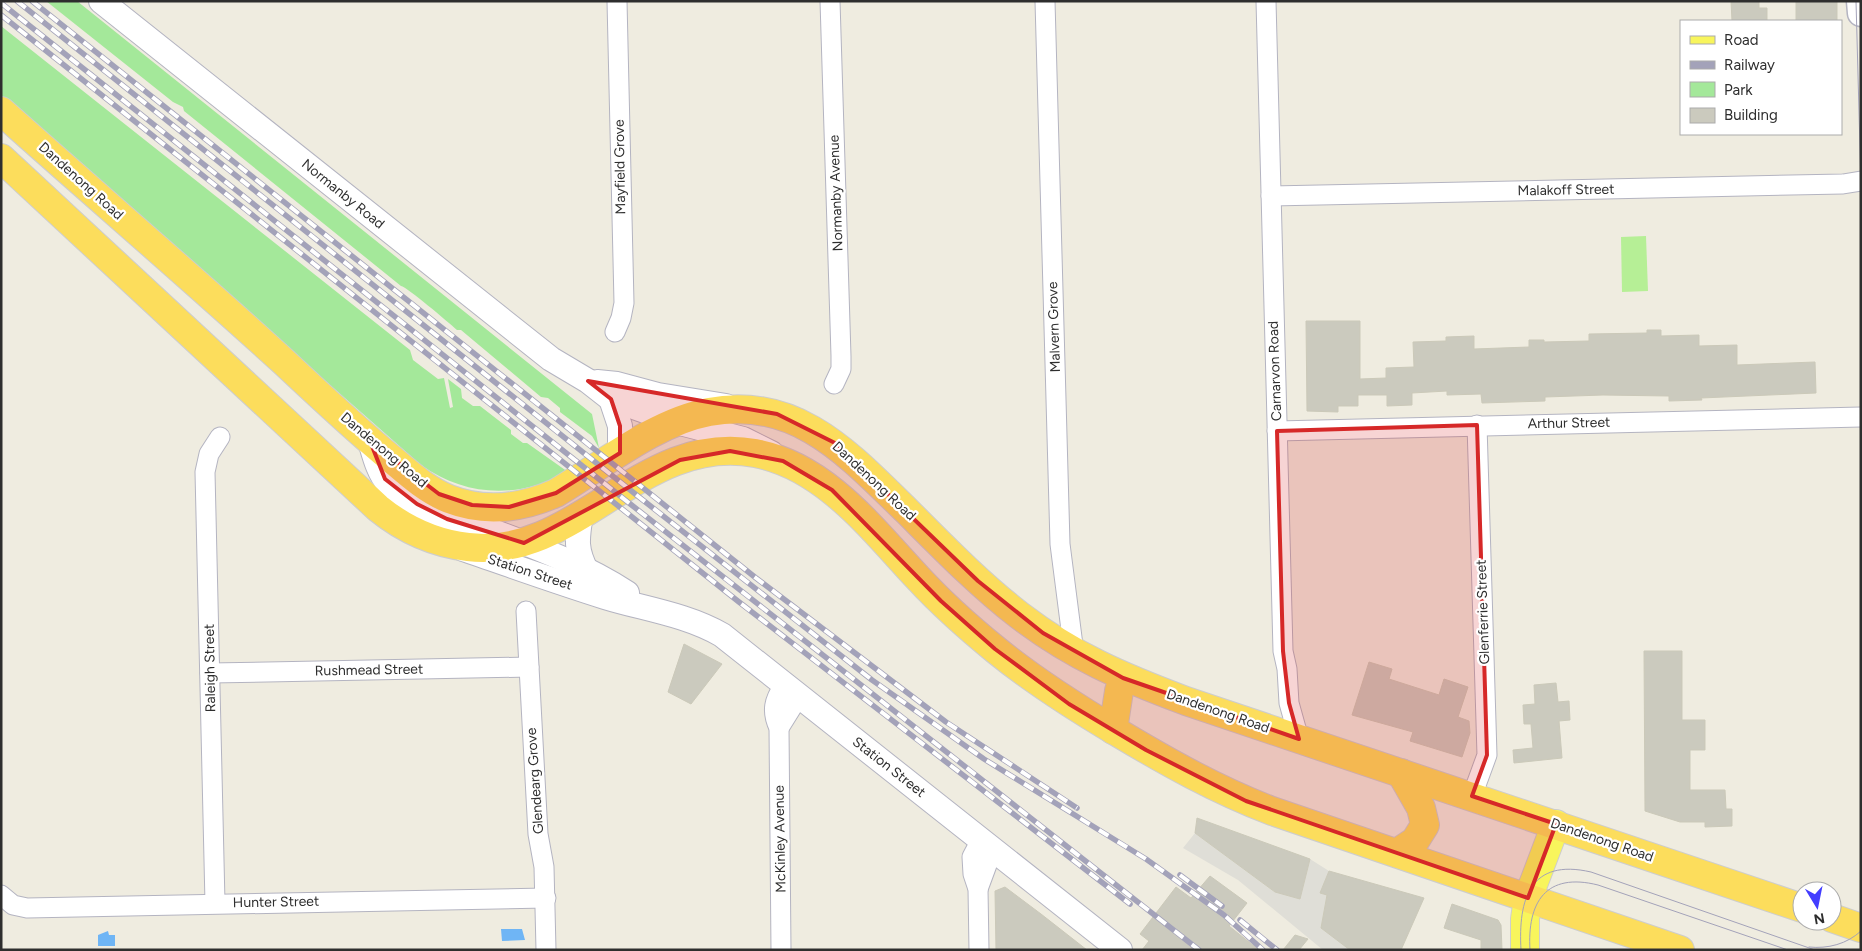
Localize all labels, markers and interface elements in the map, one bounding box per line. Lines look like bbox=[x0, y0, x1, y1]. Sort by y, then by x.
legend bbox=[1680, 20, 1842, 135]
text: Road bbox=[1724, 31, 1759, 49]
text: Railway bbox=[1724, 56, 1775, 74]
text: Park bbox=[1724, 81, 1753, 99]
text: Building bbox=[1724, 106, 1778, 124]
street label: Mayfield Grove bbox=[611, 119, 629, 215]
street label: Normanby Avenue bbox=[825, 134, 847, 252]
street label: Dandenong Road bbox=[35, 139, 127, 223]
street label: Normanby Road bbox=[298, 155, 388, 233]
street label: Malakoff Street bbox=[1517, 181, 1615, 199]
street label: Malvern Grove bbox=[1044, 281, 1064, 373]
street label: Carnarvon Road bbox=[1265, 321, 1285, 421]
street label: Dandenong Road bbox=[337, 409, 431, 491]
street label: Arthur Street bbox=[1528, 414, 1610, 432]
street label: Dandenong Road bbox=[829, 438, 919, 524]
street label: Station Street bbox=[485, 550, 575, 594]
street label: Glenferrie Street bbox=[1473, 559, 1493, 665]
street label: Raleigh Street bbox=[201, 624, 219, 712]
street label: Rushmead Street bbox=[315, 661, 423, 679]
street label: Dandenong Road bbox=[1164, 685, 1272, 737]
street label: Glendearg Grove bbox=[523, 727, 547, 835]
street label: Station Street bbox=[849, 733, 929, 801]
street label: McKinley Avenue bbox=[771, 785, 789, 893]
street label: Dandenong Road bbox=[1548, 814, 1656, 866]
north arrow bbox=[1792, 881, 1842, 931]
street label: Hunter Street bbox=[233, 893, 319, 911]
text: N bbox=[1812, 909, 1826, 928]

